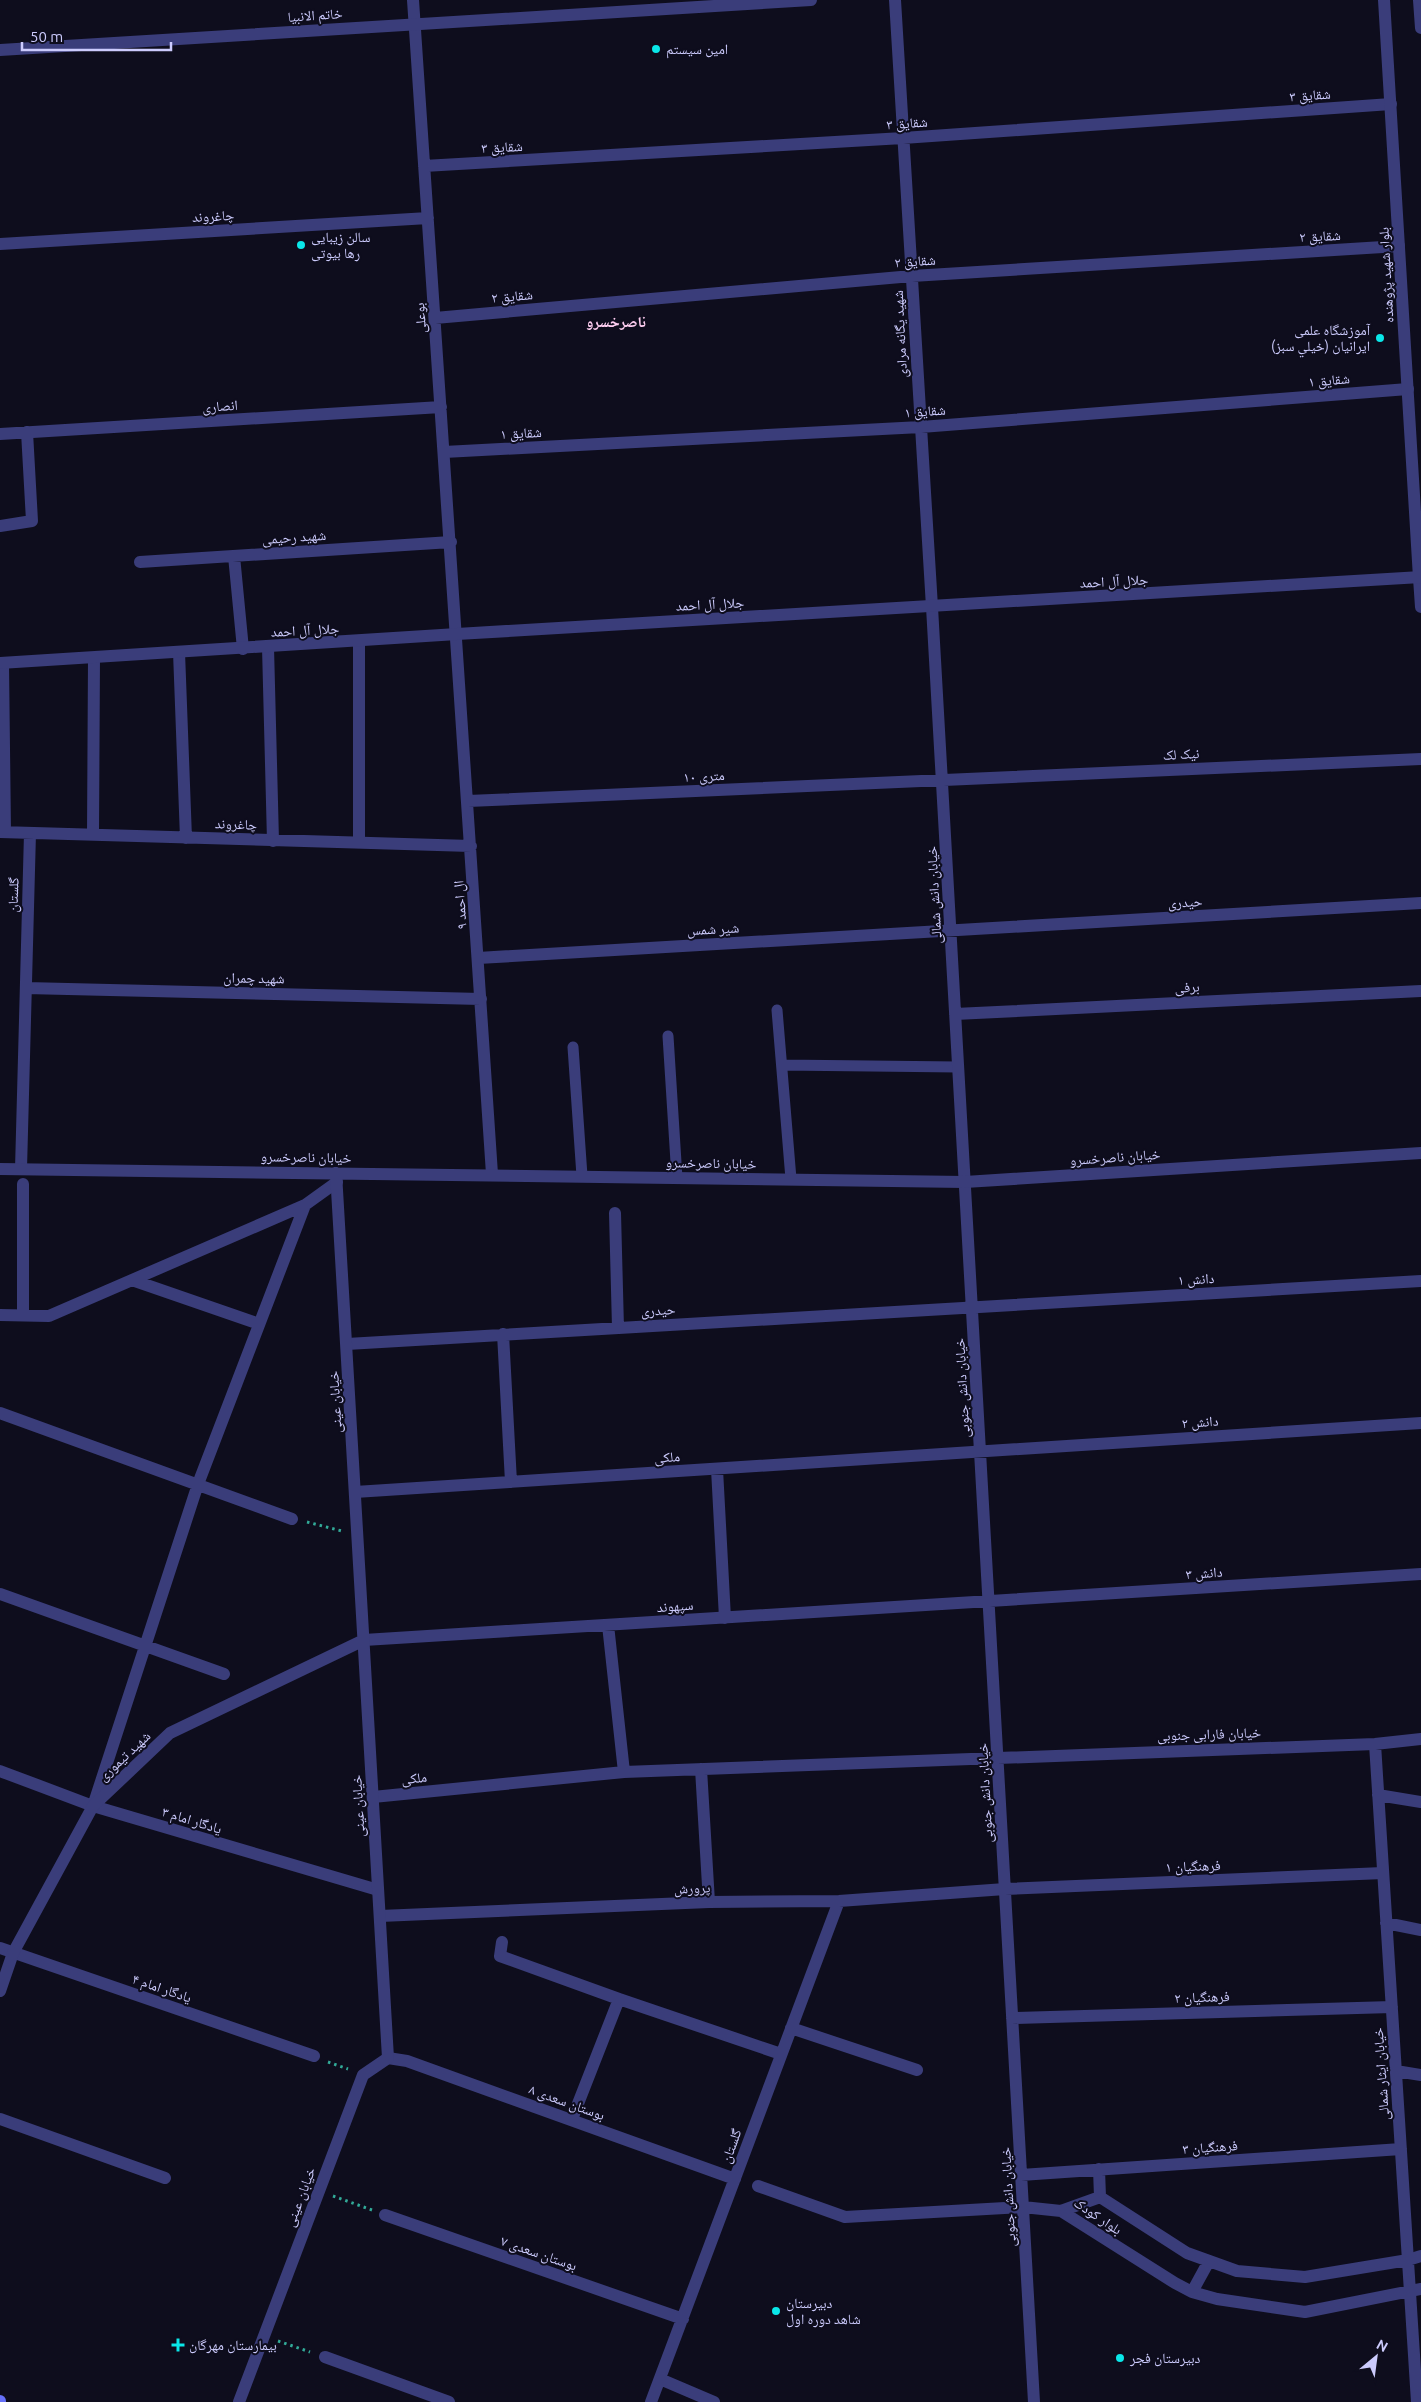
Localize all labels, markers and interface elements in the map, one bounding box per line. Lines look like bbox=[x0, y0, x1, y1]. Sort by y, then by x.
street label: خاتم الانبیا bbox=[287, 5, 343, 27]
scale bar bbox=[22, 20, 171, 52]
text: 50 m bbox=[30, 28, 63, 45]
place label: امین سیستم bbox=[666, 41, 728, 59]
marker: امین سیستم bbox=[650, 43, 662, 55]
street label: شقایق ۳ bbox=[1289, 86, 1331, 106]
street label: شقایق ۳ bbox=[886, 114, 928, 134]
street label: شقایق ۳ bbox=[481, 138, 523, 158]
street label: چاغروند bbox=[192, 207, 235, 226]
street label: شقایق ۲ bbox=[1299, 227, 1341, 247]
street label: بلوار شهید پژوهنده bbox=[1375, 227, 1398, 323]
place label: سالن زیبایی رها بیوتی bbox=[311, 229, 370, 262]
marker: سالن زیبایی رها بیوتی bbox=[295, 239, 307, 251]
street label: شقایق ۲ bbox=[894, 252, 936, 272]
street label: شقایق ۲ bbox=[491, 286, 534, 308]
street label: شهید یگانه مرادی bbox=[890, 290, 911, 378]
street label: بوعلی bbox=[411, 302, 430, 334]
district label: ناصرخسرو bbox=[586, 313, 646, 330]
place label: آموزشگاه علمی ایرانیان (خيلي سبز) bbox=[1271, 322, 1370, 358]
marker: آموزشگاه علمی ایرانیان (خيلي سبز) bbox=[1374, 332, 1386, 344]
street label: شقایق ۱ bbox=[1308, 370, 1351, 392]
street label: انصاری bbox=[202, 397, 238, 416]
street label: شقایق ۱ bbox=[904, 402, 946, 422]
street label: شقایق ۱ bbox=[500, 424, 542, 444]
street label: شهید رحیمی bbox=[261, 527, 327, 548]
street label: جلال آل احمد bbox=[1079, 571, 1149, 592]
street label: جلال آل احمد bbox=[675, 594, 745, 615]
street label: جلال آل احمد bbox=[270, 620, 340, 641]
street label: نیک لک bbox=[1162, 745, 1200, 763]
street label: ۱۰ متری bbox=[683, 767, 725, 786]
street label: چاغروند bbox=[215, 815, 257, 834]
street label: خیابان دانش شمالی bbox=[923, 846, 946, 944]
street label: گلستان bbox=[4, 877, 23, 913]
street label: ال احمد ۹ bbox=[450, 880, 471, 930]
street label: حیدری bbox=[1167, 893, 1203, 912]
street label: شیر شمس bbox=[686, 920, 740, 939]
street label: شهید چمران bbox=[223, 969, 285, 988]
street label: برفی bbox=[1174, 978, 1200, 997]
street label: خیابان ناصرخسرو bbox=[1069, 1146, 1161, 1169]
street label: خیابان ناصرخسرو bbox=[260, 1148, 352, 1167]
street label: خیابان ناصرخسرو bbox=[665, 1154, 757, 1173]
street label: دانش ۱ bbox=[1177, 1270, 1215, 1289]
street label: حیدری bbox=[640, 1301, 676, 1320]
street label: خیابان دانش جنوبی bbox=[951, 1338, 974, 1438]
street label: خیابان عینی bbox=[325, 1370, 346, 1433]
street label: دانش ۲ bbox=[1181, 1413, 1219, 1432]
street label: ملکی bbox=[654, 1448, 681, 1467]
street label: دانش ۳ bbox=[1185, 1564, 1223, 1583]
street label: سپهوند bbox=[656, 1597, 694, 1616]
street label: خیابان فارابی جنوبی bbox=[1157, 1724, 1261, 1745]
street label: شهید تیموری bbox=[95, 1728, 154, 1785]
street label: خیابان دانش جنوبی bbox=[974, 1743, 997, 1843]
street label: ملکی bbox=[400, 1769, 428, 1788]
street label: خیابان عینی bbox=[348, 1774, 369, 1837]
street label: یادگار امام ۳ bbox=[160, 1803, 224, 1839]
street label: فرهنگیان ۱ bbox=[1165, 1857, 1221, 1876]
street label: پرورش bbox=[673, 1879, 711, 1898]
street label: یادگار امام ۴ bbox=[130, 1970, 194, 2008]
street label: فرهنگیان ۲ bbox=[1174, 1988, 1230, 2007]
street label: خیابان ایثار شمالی bbox=[1370, 2027, 1393, 2121]
street label: بوستان سعدی ۸ bbox=[527, 2081, 607, 2124]
street label: گلستان bbox=[717, 2126, 746, 2166]
street label: فرهنگیان ۳ bbox=[1182, 2137, 1238, 2158]
street label: خیابان دانش جنوبی bbox=[997, 2147, 1020, 2247]
street label: خیابان عینی bbox=[281, 2165, 320, 2229]
street label: بلوار کودک bbox=[1071, 2194, 1125, 2239]
street label: بوستان سعدی ۷ bbox=[499, 2233, 579, 2274]
place label: دبیرستان شاهد دوره اول bbox=[786, 2295, 861, 2328]
marker: دبیرستان شاهد دوره اول bbox=[770, 2305, 782, 2317]
north arrow bbox=[1351, 2332, 1401, 2382]
text: N bbox=[1374, 2336, 1391, 2355]
place label: بیمارستان مهرگان bbox=[189, 2337, 277, 2354]
marker: بیمارستان مهرگان bbox=[171, 2338, 185, 2352]
place label: دبیرستان فجر bbox=[1129, 2350, 1201, 2367]
marker: دبیرستان فجر bbox=[1114, 2352, 1126, 2364]

